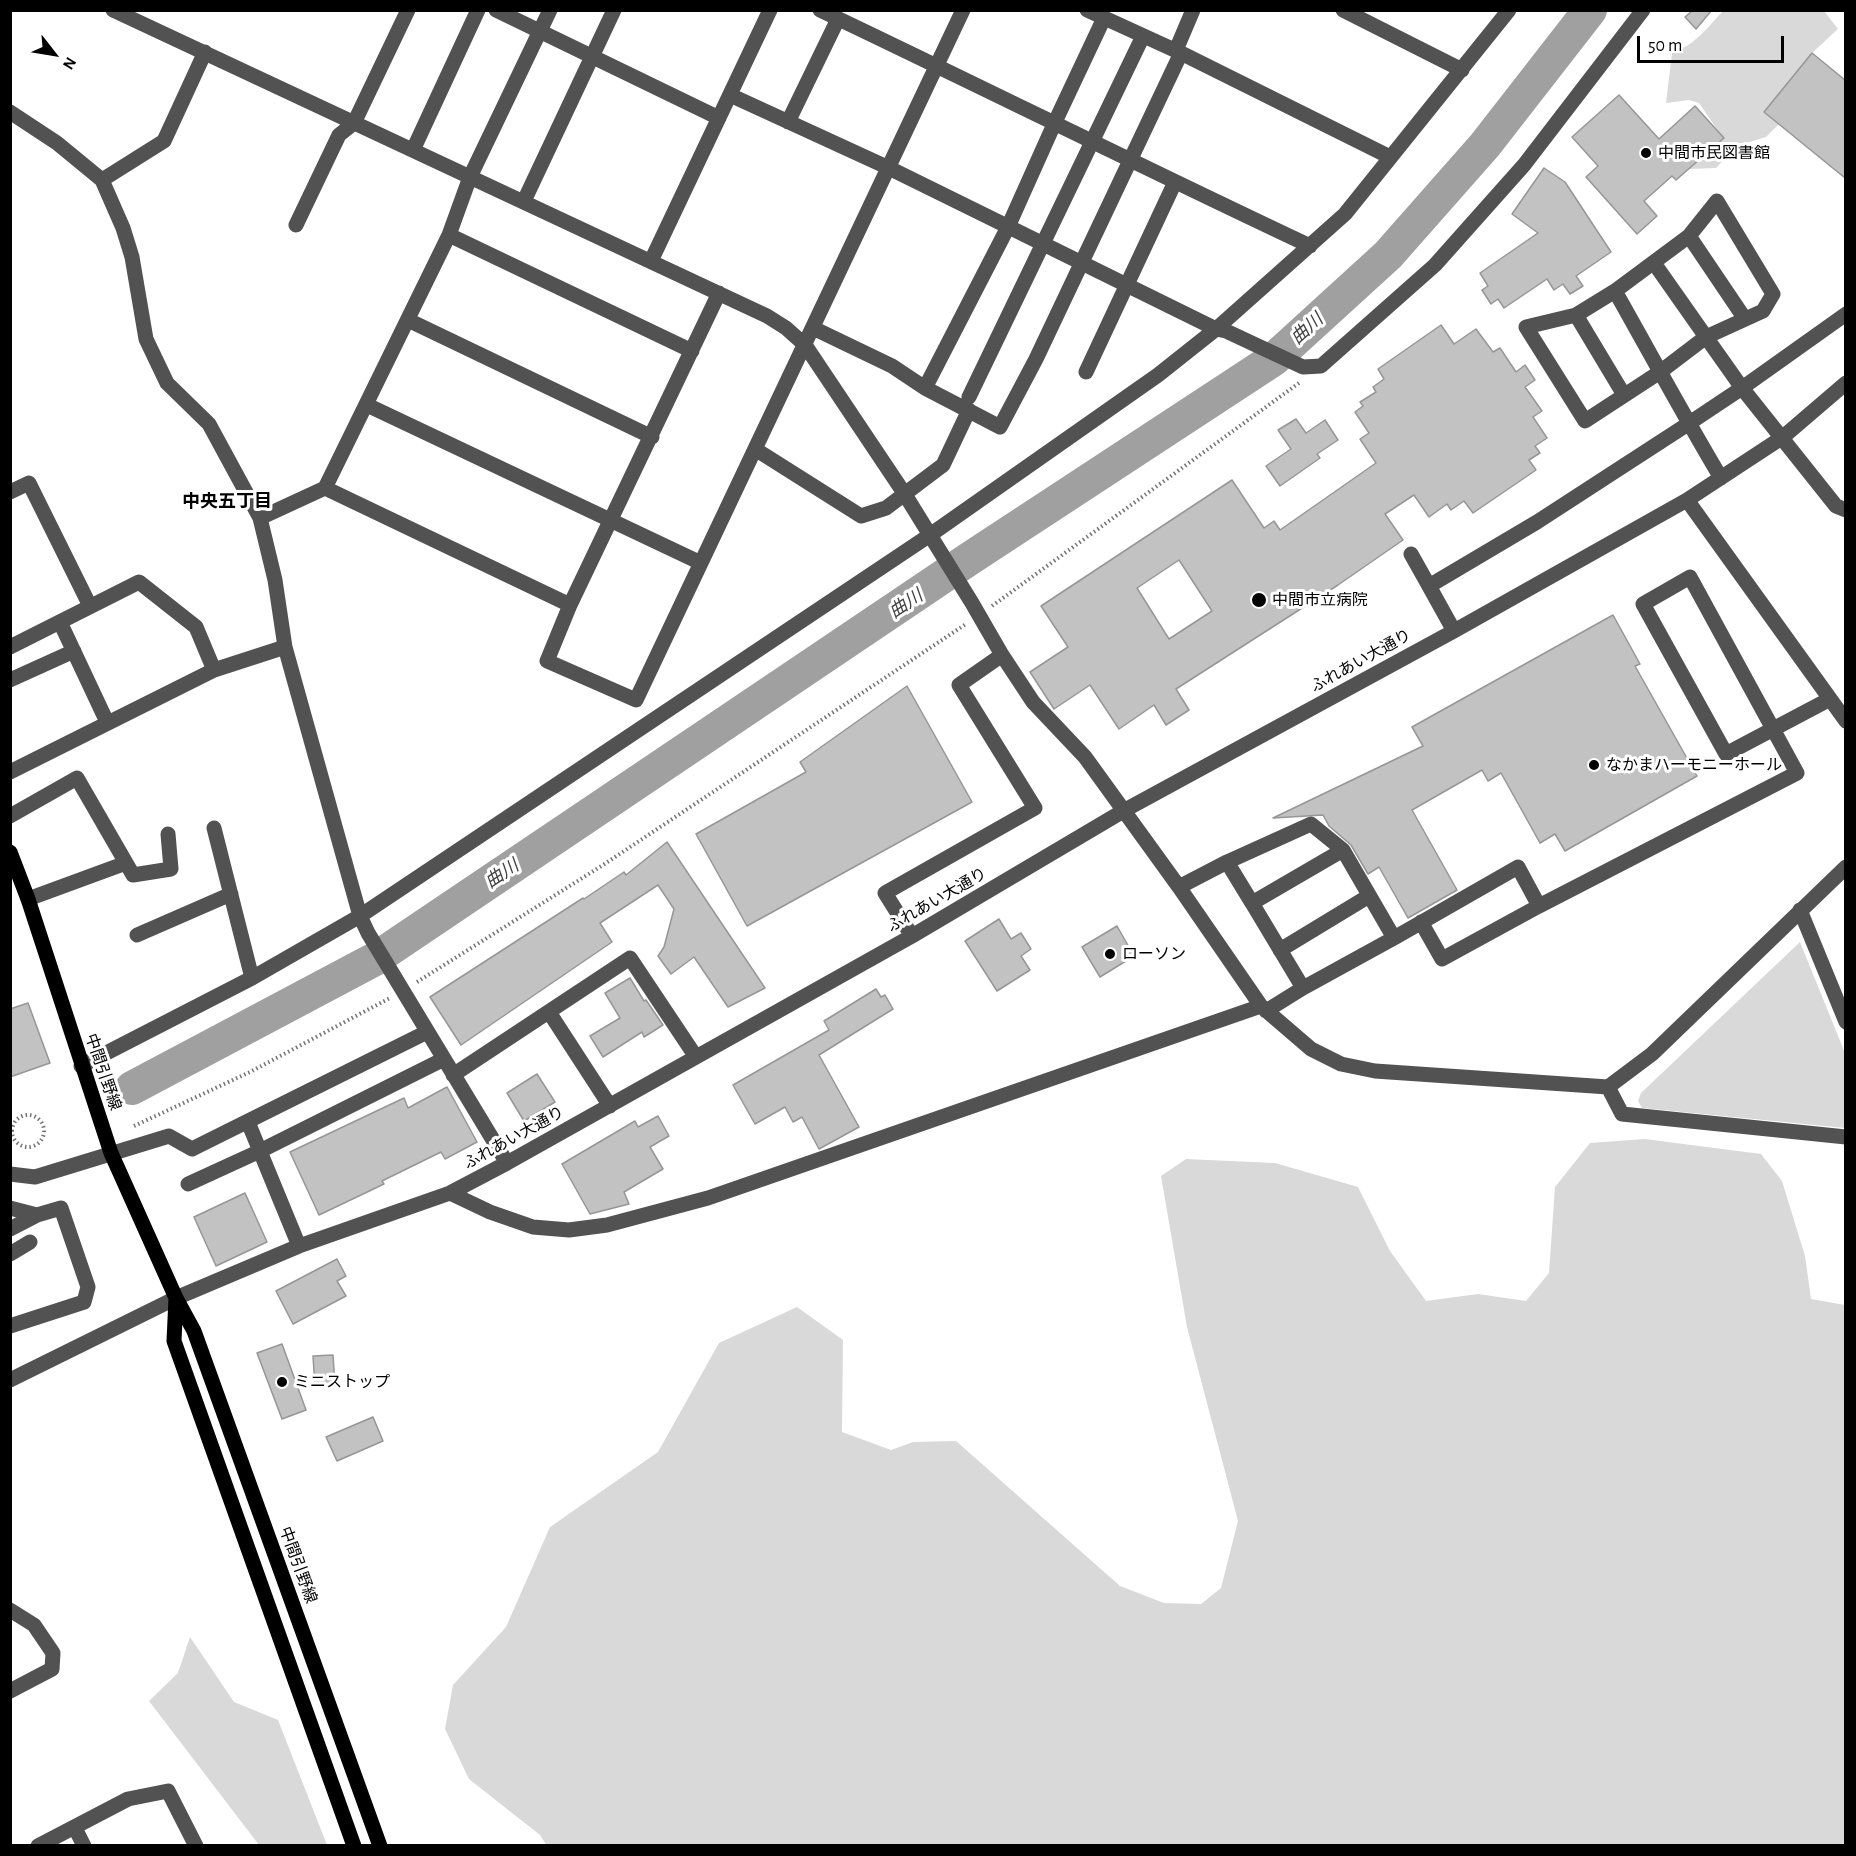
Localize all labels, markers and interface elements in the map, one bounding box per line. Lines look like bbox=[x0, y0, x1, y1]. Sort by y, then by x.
north arrow bbox=[24, 24, 84, 84]
scale bar bbox=[1640, 24, 1787, 62]
text: 50 m bbox=[1648, 37, 1682, 55]
text: N bbox=[60, 54, 79, 72]
place label: 中間市民図書館 bbox=[1658, 143, 1770, 163]
marker: 中間市民図書館 bbox=[1639, 146, 1653, 160]
water label: 曲川 bbox=[1286, 309, 1328, 349]
district label: 中央五丁目 bbox=[182, 491, 272, 513]
water label: 曲川 bbox=[885, 585, 927, 623]
place label: 中間市立病院 bbox=[1272, 590, 1368, 610]
marker: 中間市立病院 bbox=[1250, 591, 1268, 609]
street label: ふれあい大通り bbox=[1307, 625, 1415, 697]
place label: なかまハーモニーホール bbox=[1606, 755, 1782, 775]
marker: なかまハーモニーホール bbox=[1587, 758, 1601, 772]
water label: 曲川 bbox=[481, 855, 523, 893]
street label: ふれあい大通り bbox=[884, 864, 990, 936]
place label: ローソン bbox=[1122, 944, 1186, 964]
marker: ローソン bbox=[1103, 947, 1117, 961]
street label: 中間引野線 bbox=[81, 1031, 125, 1113]
street label: ふれあい大通り bbox=[460, 1102, 568, 1174]
place label: ミニストップ bbox=[294, 1372, 390, 1392]
marker: ミニストップ bbox=[275, 1375, 289, 1389]
street label: 中間引野線 bbox=[275, 1524, 321, 1606]

